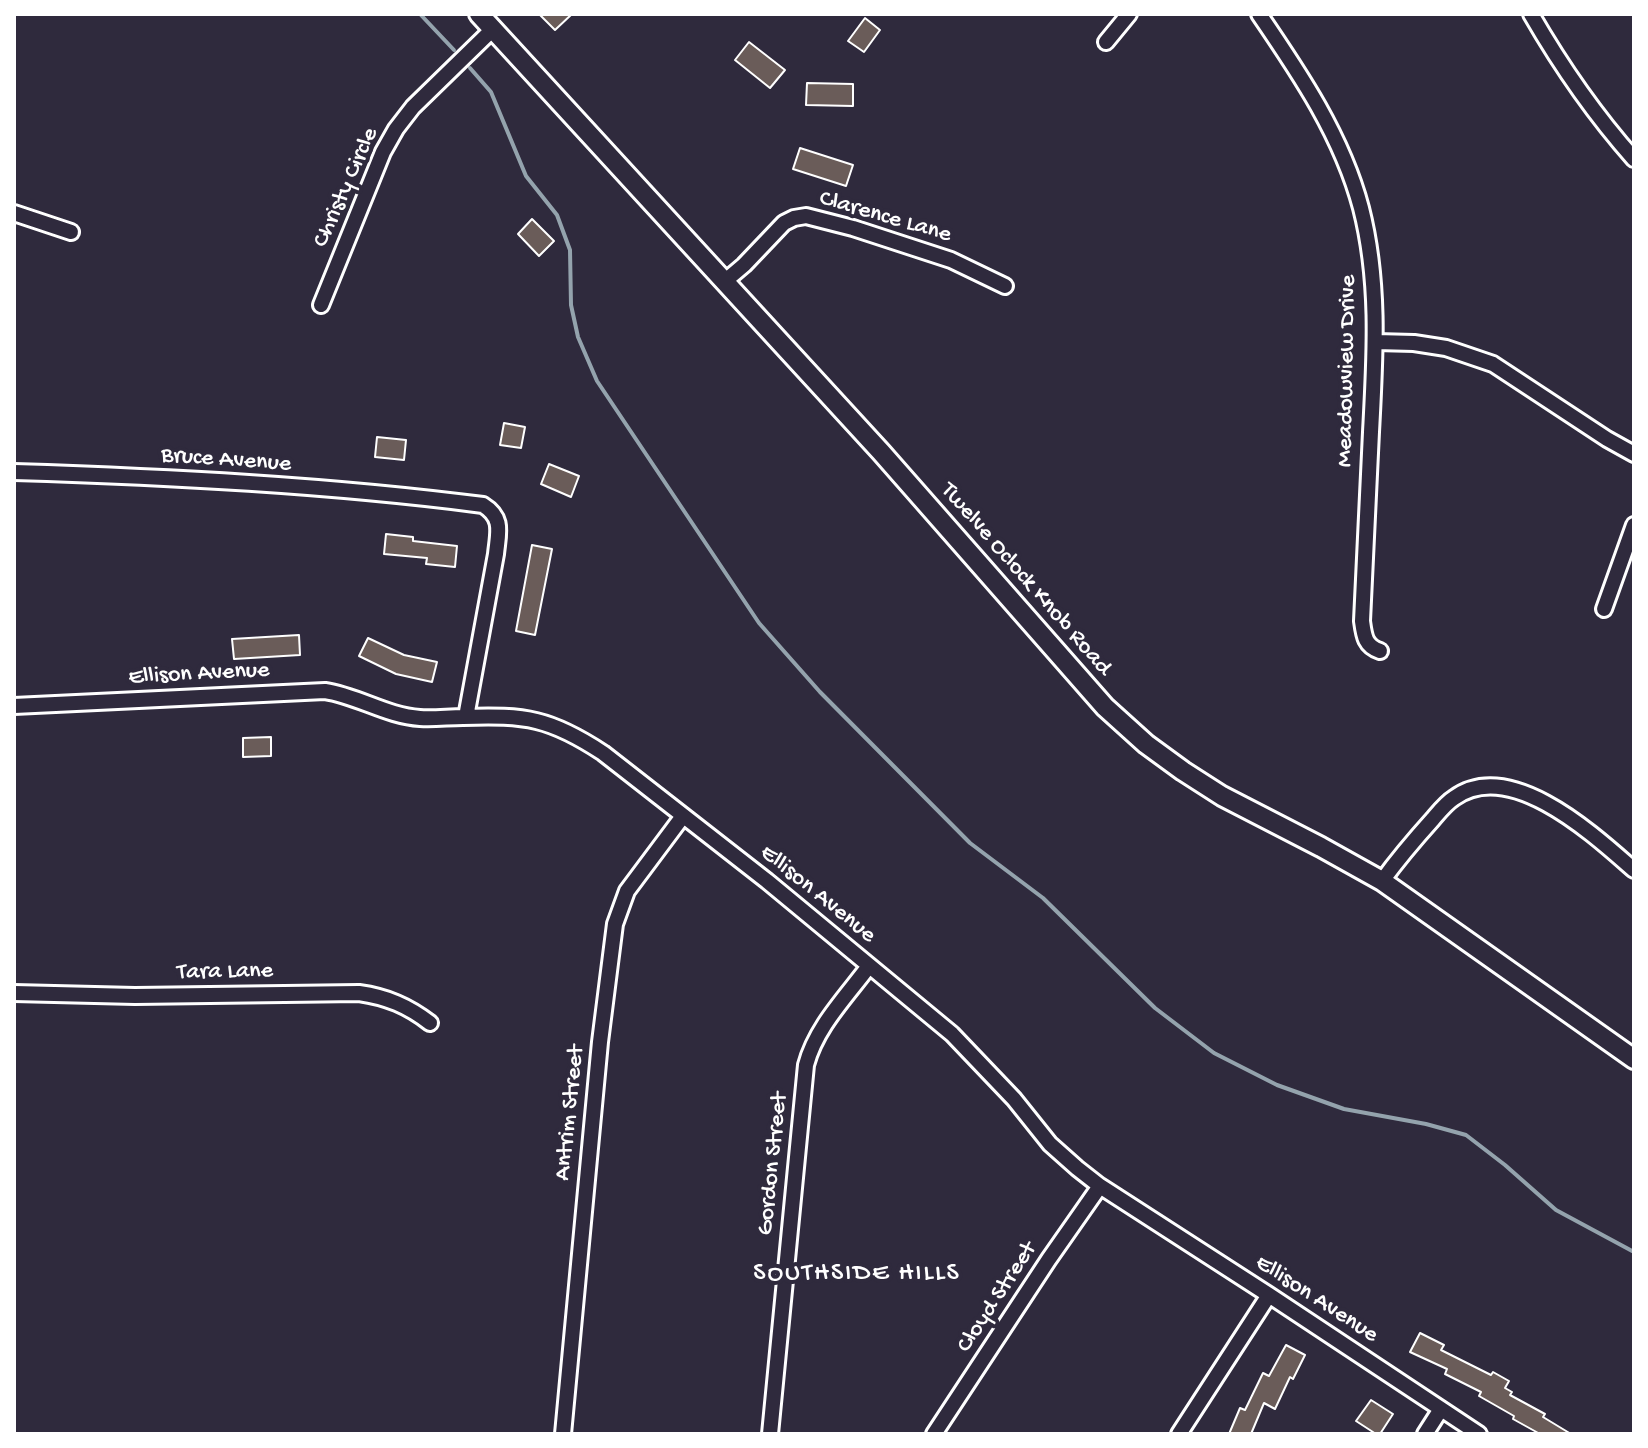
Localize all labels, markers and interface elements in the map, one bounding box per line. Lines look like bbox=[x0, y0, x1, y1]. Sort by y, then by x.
street label: Christy Circle bbox=[308, 124, 386, 252]
street label: Clarence Lane bbox=[816, 185, 954, 251]
street label: Meadowview Drive bbox=[1332, 275, 1364, 467]
street label: Bruce Avenue bbox=[160, 442, 292, 480]
street label: Twelve Oclock Knob Road bbox=[933, 477, 1117, 683]
street label: Ellison Avenue bbox=[128, 657, 270, 693]
street label: Ellison Avenue bbox=[753, 839, 881, 951]
street label: Tara Lane bbox=[177, 958, 273, 988]
street label: Antrim Street bbox=[550, 1044, 592, 1182]
street label: Gordon Street bbox=[752, 1091, 796, 1237]
street label: Cloyd Street bbox=[952, 1237, 1044, 1359]
street label: Ellison Avenue bbox=[1249, 1249, 1383, 1351]
district label: SOUTHSIDE HILLS bbox=[753, 1259, 961, 1291]

